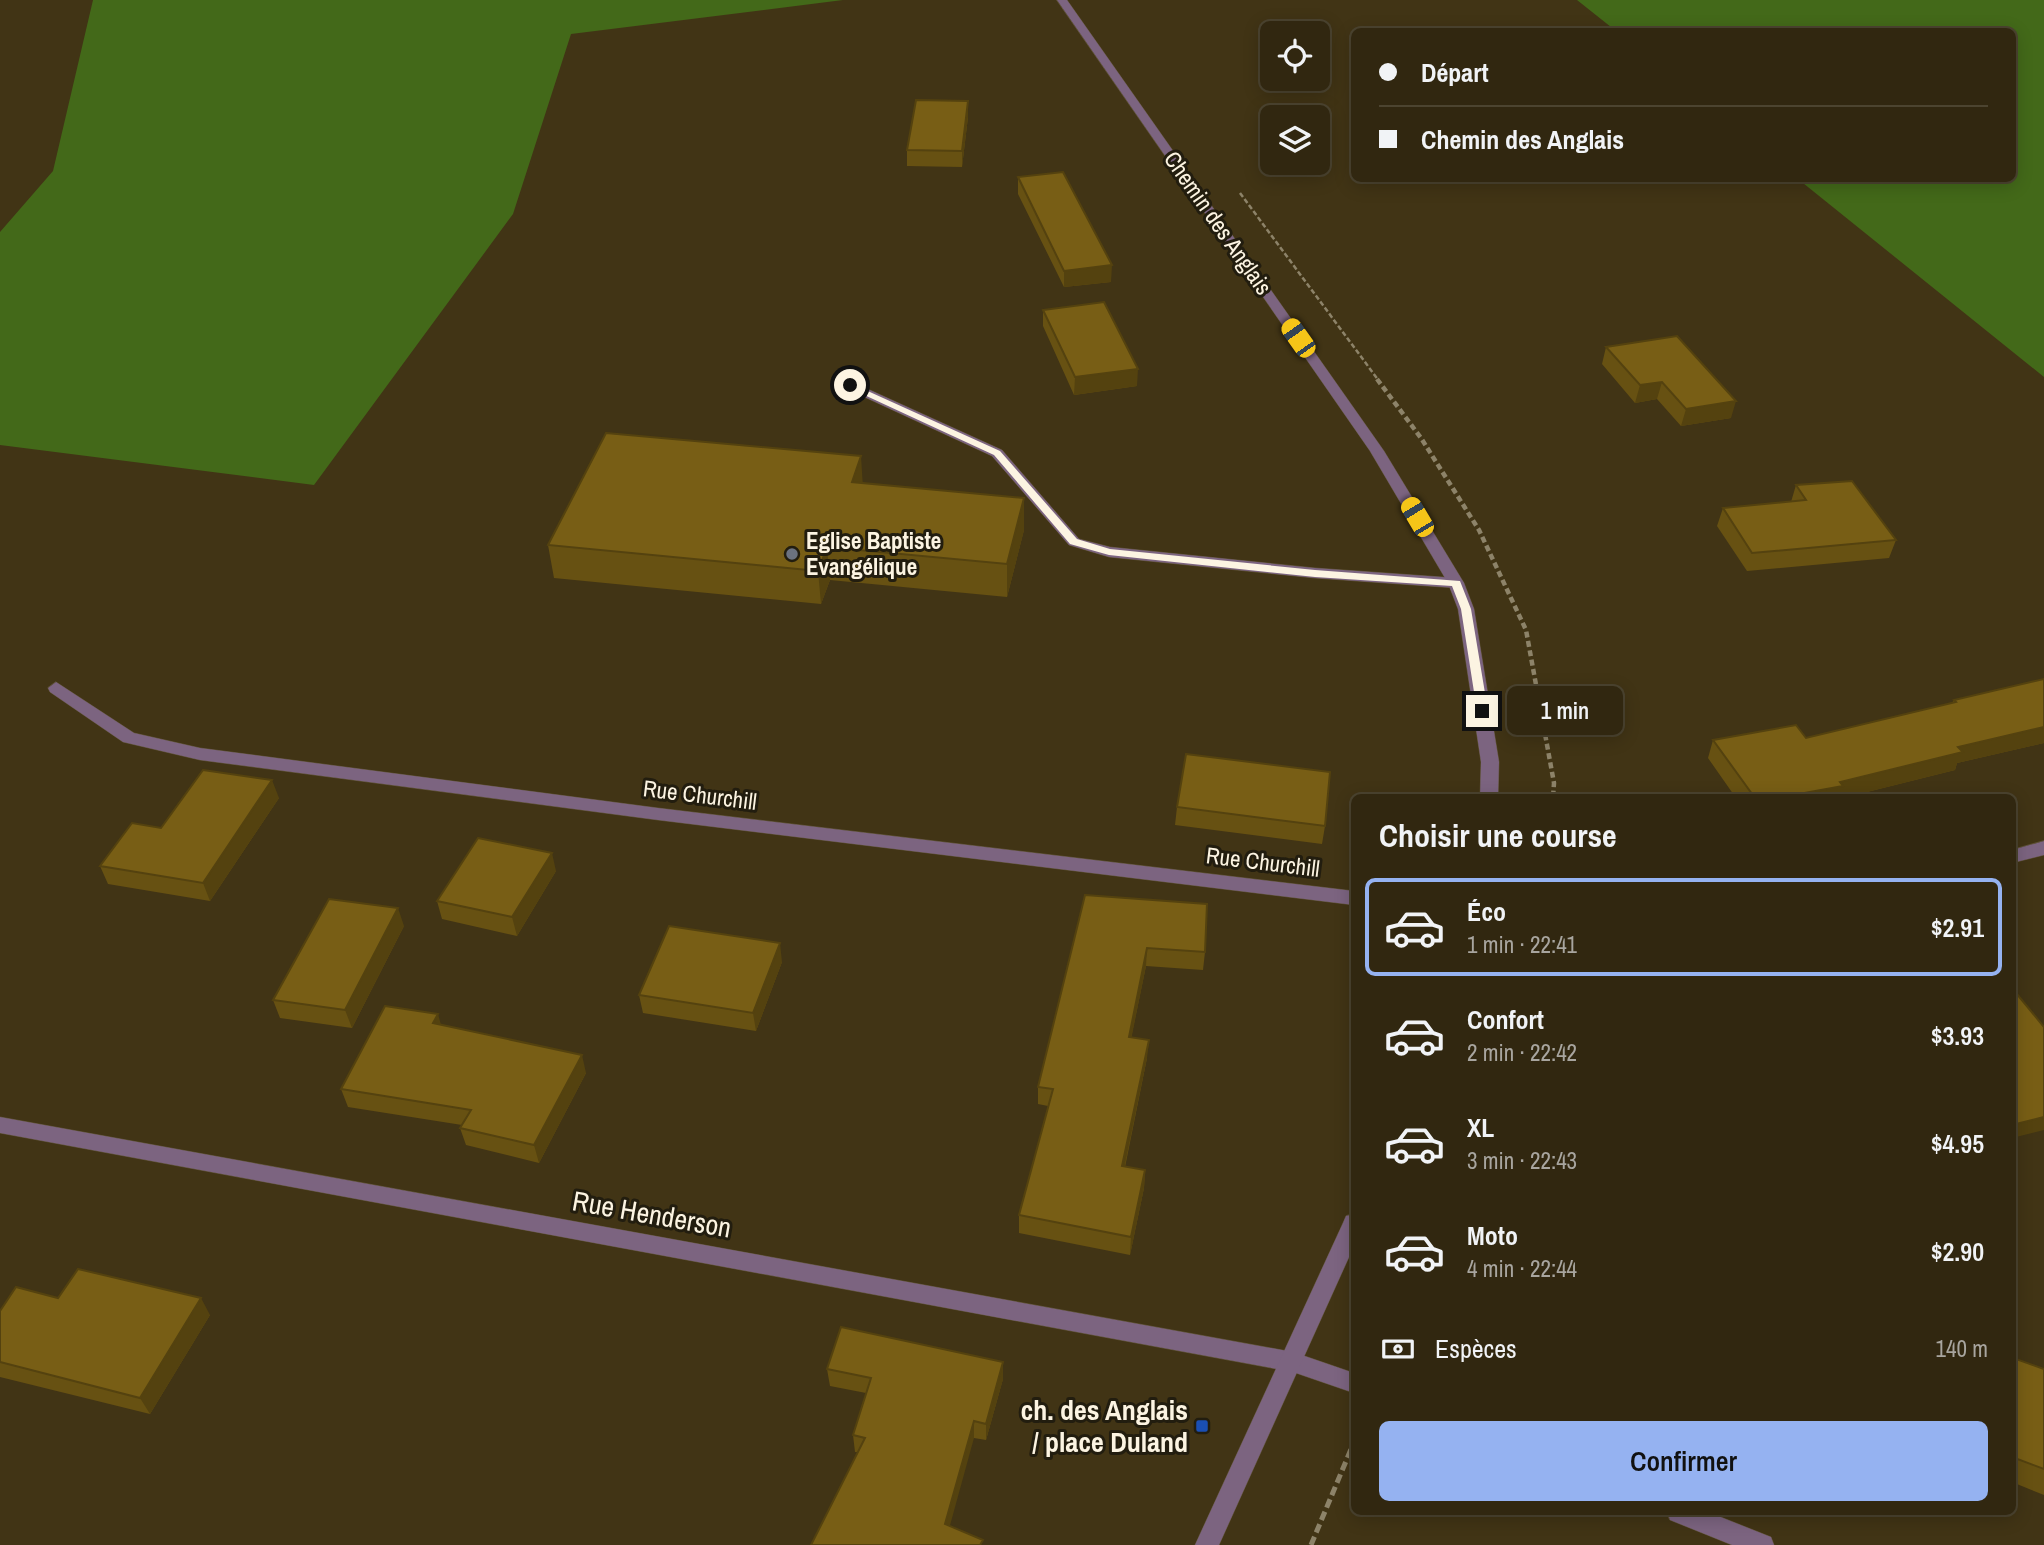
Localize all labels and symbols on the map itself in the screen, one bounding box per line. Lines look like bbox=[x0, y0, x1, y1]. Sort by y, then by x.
street label: Chemin des Anglais bbox=[1157, 145, 1280, 301]
car bbox=[1278, 315, 1319, 361]
route start bbox=[834, 369, 866, 401]
car bbox=[1398, 494, 1437, 540]
place label: Eglise Baptiste Evangélique bbox=[806, 525, 941, 582]
marker: Eglise Baptiste Evangélique bbox=[784, 546, 800, 562]
callout: 1 min bbox=[1506, 686, 1622, 736]
route end bbox=[1466, 695, 1498, 727]
street label: Rue Churchill bbox=[641, 772, 759, 817]
street label: Rue Churchill bbox=[1204, 839, 1322, 884]
street label: Rue Henderson bbox=[570, 1181, 734, 1247]
place label: ch. des Anglais / place Duland bbox=[1020, 1391, 1188, 1461]
marker: ch. des Anglais / place Duland bbox=[1194, 1418, 1210, 1434]

